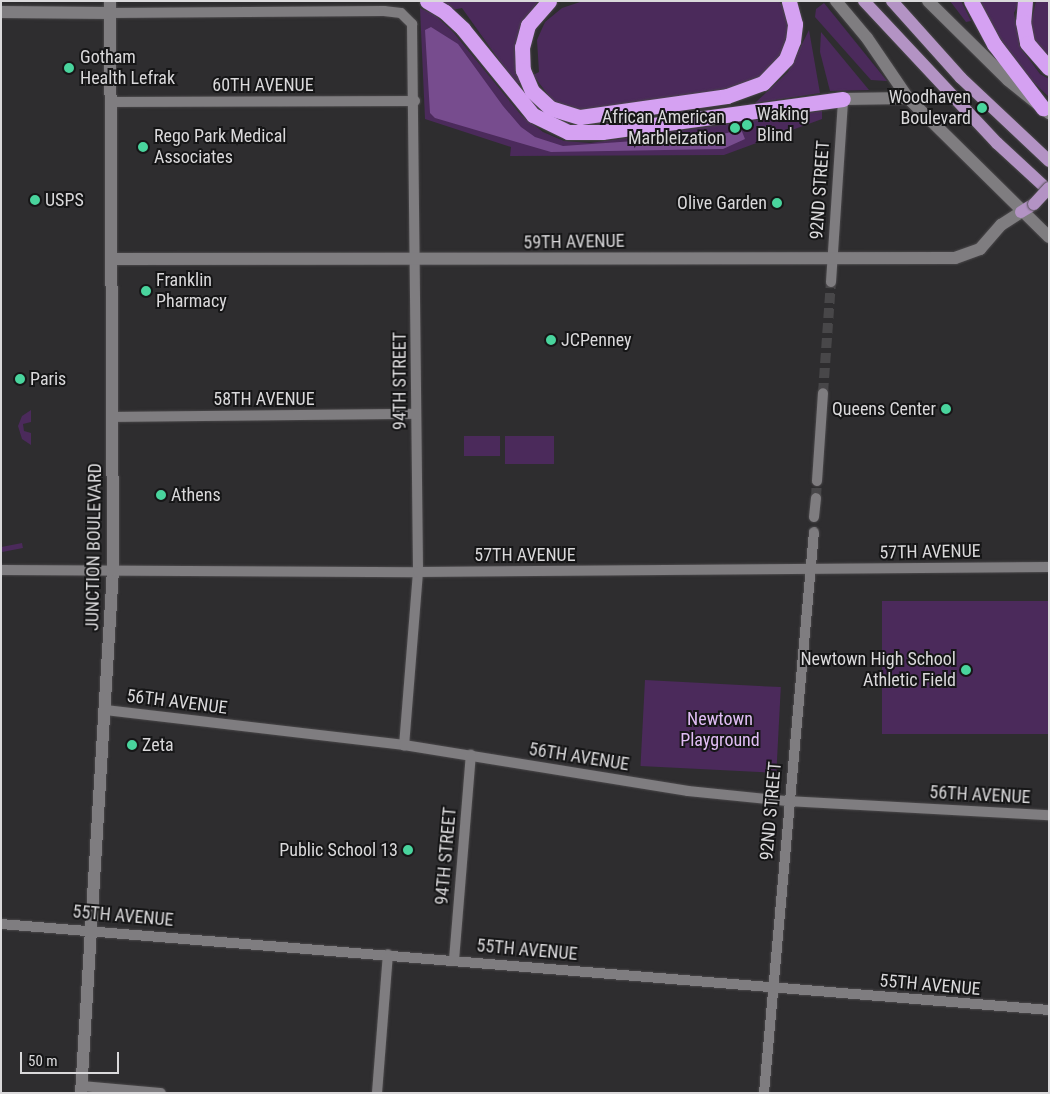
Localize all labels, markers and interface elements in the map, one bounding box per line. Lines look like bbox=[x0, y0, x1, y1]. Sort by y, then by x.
place label: Gotham Health Lefrak bbox=[80, 47, 175, 90]
marker: Gotham Health Lefrak bbox=[62, 61, 76, 75]
street label: 60TH AVENUE bbox=[212, 74, 314, 96]
place label: Woodhaven Boulevard bbox=[889, 87, 971, 130]
marker: Woodhaven Boulevard bbox=[975, 101, 989, 115]
place label: Waking Blind bbox=[757, 104, 809, 146]
place label: African American Marbleization bbox=[602, 107, 725, 150]
marker: Waking Blind bbox=[741, 119, 753, 131]
marker: African American Marbleization bbox=[729, 122, 741, 134]
place label: Rego Park Medical Associates bbox=[154, 126, 286, 168]
marker: Rego Park Medical Associates bbox=[136, 140, 150, 154]
street label: 92ND STREET bbox=[806, 140, 834, 240]
place label: USPS bbox=[45, 189, 84, 211]
place label: Olive Garden bbox=[677, 192, 767, 214]
marker: USPS bbox=[29, 194, 41, 206]
marker: Olive Garden bbox=[771, 197, 783, 209]
street label: 59TH AVENUE bbox=[523, 230, 625, 254]
place label: Franklin Pharmacy bbox=[156, 270, 227, 312]
marker: Franklin Pharmacy bbox=[140, 285, 152, 297]
place label: JCPenney bbox=[561, 329, 631, 351]
street label: 94TH STREET bbox=[389, 332, 411, 430]
marker: JCPenney bbox=[545, 334, 557, 346]
place label: Paris bbox=[30, 368, 66, 390]
marker: Paris bbox=[14, 373, 26, 385]
street label: 58TH AVENUE bbox=[213, 388, 315, 410]
place label: Queens Center bbox=[832, 398, 936, 420]
marker: Queens Center bbox=[940, 403, 952, 415]
street label: JUNCTION BOULEVARD bbox=[82, 463, 106, 631]
place label: Athens bbox=[171, 484, 221, 506]
marker: Athens bbox=[155, 489, 167, 501]
street label: 57TH AVENUE bbox=[879, 540, 981, 564]
street label: 57TH AVENUE bbox=[474, 544, 576, 566]
place label: Newtown High School Athletic Field bbox=[800, 649, 956, 692]
marker: Newtown High School Athletic Field bbox=[960, 664, 972, 676]
street label: 56TH AVENUE bbox=[125, 685, 229, 719]
park label: Newtown Playground bbox=[680, 709, 760, 752]
place label: Zeta bbox=[142, 734, 174, 756]
street label: 56TH AVENUE bbox=[527, 738, 631, 776]
marker: Zeta bbox=[126, 739, 138, 751]
street label: 92ND STREET bbox=[756, 761, 786, 861]
street label: 56TH AVENUE bbox=[929, 782, 1031, 808]
street label: 94TH STREET bbox=[431, 806, 461, 906]
place label: Public School 13 bbox=[279, 839, 398, 861]
marker: Public School 13 bbox=[402, 844, 414, 856]
street label: 55TH AVENUE bbox=[72, 901, 174, 931]
street label: 55TH AVENUE bbox=[476, 935, 578, 965]
street label: 55TH AVENUE bbox=[879, 970, 981, 1000]
scale bar bbox=[22, 1042, 121, 1074]
text: 50 m bbox=[28, 1052, 58, 1070]

